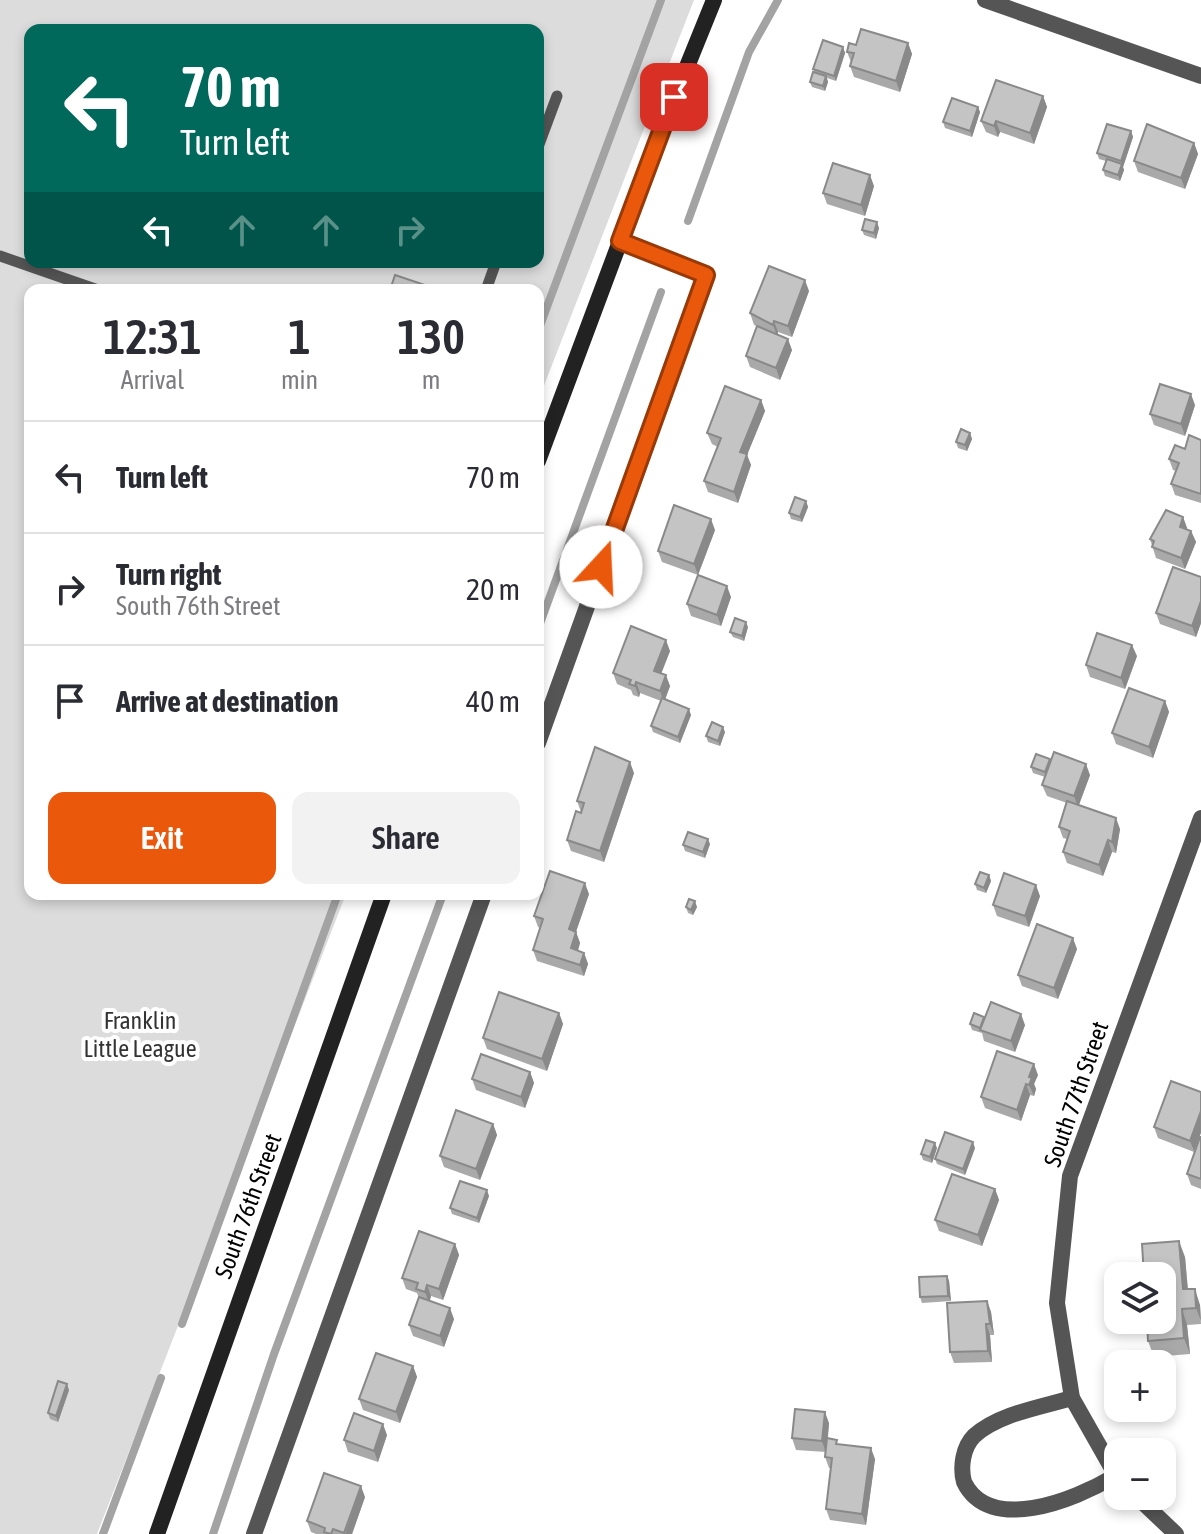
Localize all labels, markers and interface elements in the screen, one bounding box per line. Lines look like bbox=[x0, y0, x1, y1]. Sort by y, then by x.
text: 70 m bbox=[180, 55, 281, 119]
icon: left bbox=[48, 56, 152, 160]
pin bbox=[640, 63, 708, 131]
icon: arrive bbox=[652, 75, 696, 119]
text: Turn left bbox=[180, 121, 290, 163]
icon: left bbox=[136, 208, 180, 252]
icon: ahead bbox=[220, 208, 264, 252]
icon: ahead bbox=[304, 208, 348, 252]
icon: right bbox=[388, 208, 432, 252]
text: 12:31 bbox=[103, 309, 202, 364]
text: 1 bbox=[288, 309, 311, 364]
text: 130 bbox=[397, 309, 465, 364]
text: Arrival bbox=[121, 365, 184, 395]
text: min bbox=[281, 365, 318, 395]
text: m bbox=[422, 365, 440, 395]
icon: left bbox=[48, 455, 92, 499]
text: Turn left bbox=[116, 460, 208, 494]
text: 70 m bbox=[466, 460, 520, 494]
position arrow bbox=[559, 525, 643, 609]
text: Turn right bbox=[116, 557, 222, 591]
icon: right bbox=[48, 567, 92, 611]
text: 20 m bbox=[466, 572, 520, 606]
text: South 76th Street bbox=[116, 591, 281, 621]
icon: arrive bbox=[48, 679, 92, 723]
text: Arrive at destination bbox=[116, 684, 338, 718]
text: 40 m bbox=[466, 684, 520, 718]
button: Exit bbox=[48, 792, 276, 884]
button: Share bbox=[292, 792, 520, 884]
park label: Franklin Little League bbox=[83, 1007, 197, 1062]
street label: South 77th Street bbox=[1039, 1018, 1114, 1170]
street label: South 76th Street bbox=[209, 1130, 287, 1282]
map controls bbox=[1104, 1262, 1176, 1510]
button: layers bbox=[1104, 1262, 1176, 1334]
button: + bbox=[1104, 1350, 1176, 1422]
button: − bbox=[1104, 1438, 1176, 1510]

